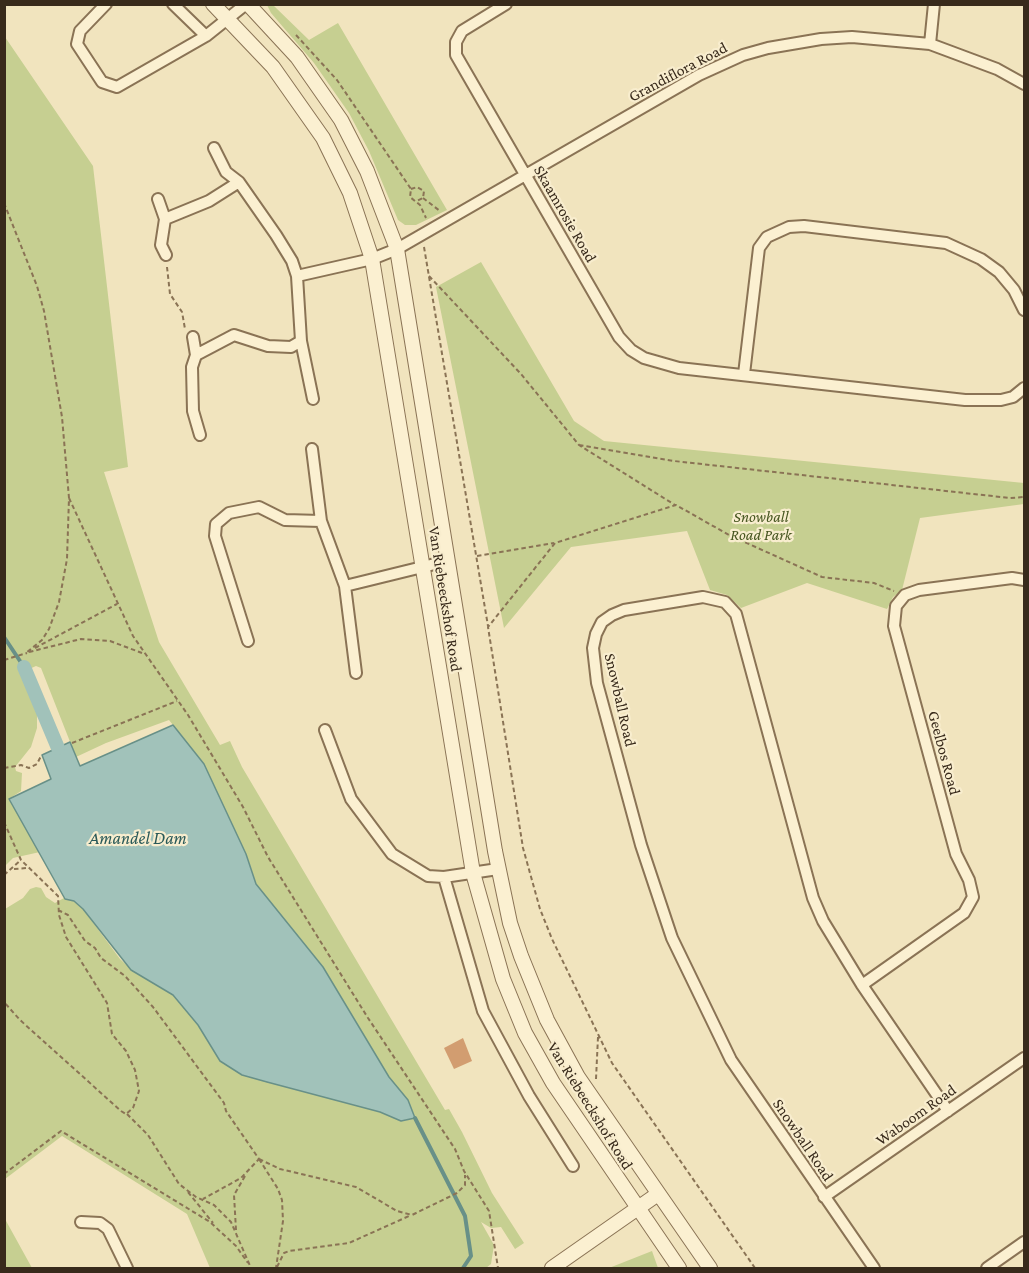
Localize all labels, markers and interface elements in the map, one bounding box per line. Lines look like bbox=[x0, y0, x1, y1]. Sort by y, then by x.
street label: Grandiflora Road bbox=[625, 38, 731, 106]
street label: Skaamrosie Road bbox=[529, 162, 601, 266]
park label: Snowball Road Park bbox=[730, 507, 792, 545]
street label: Van Riebeeckshof Road bbox=[424, 525, 466, 673]
street label: Snowball Road bbox=[600, 651, 640, 749]
street label: Geelbos Road bbox=[924, 709, 964, 797]
water label: Amandel Dam bbox=[89, 827, 187, 849]
street label: Van Riebeeckshof Road bbox=[543, 1039, 637, 1173]
street label: Waboom Road bbox=[872, 1080, 960, 1150]
street label: Snowball Road bbox=[768, 1095, 838, 1185]

